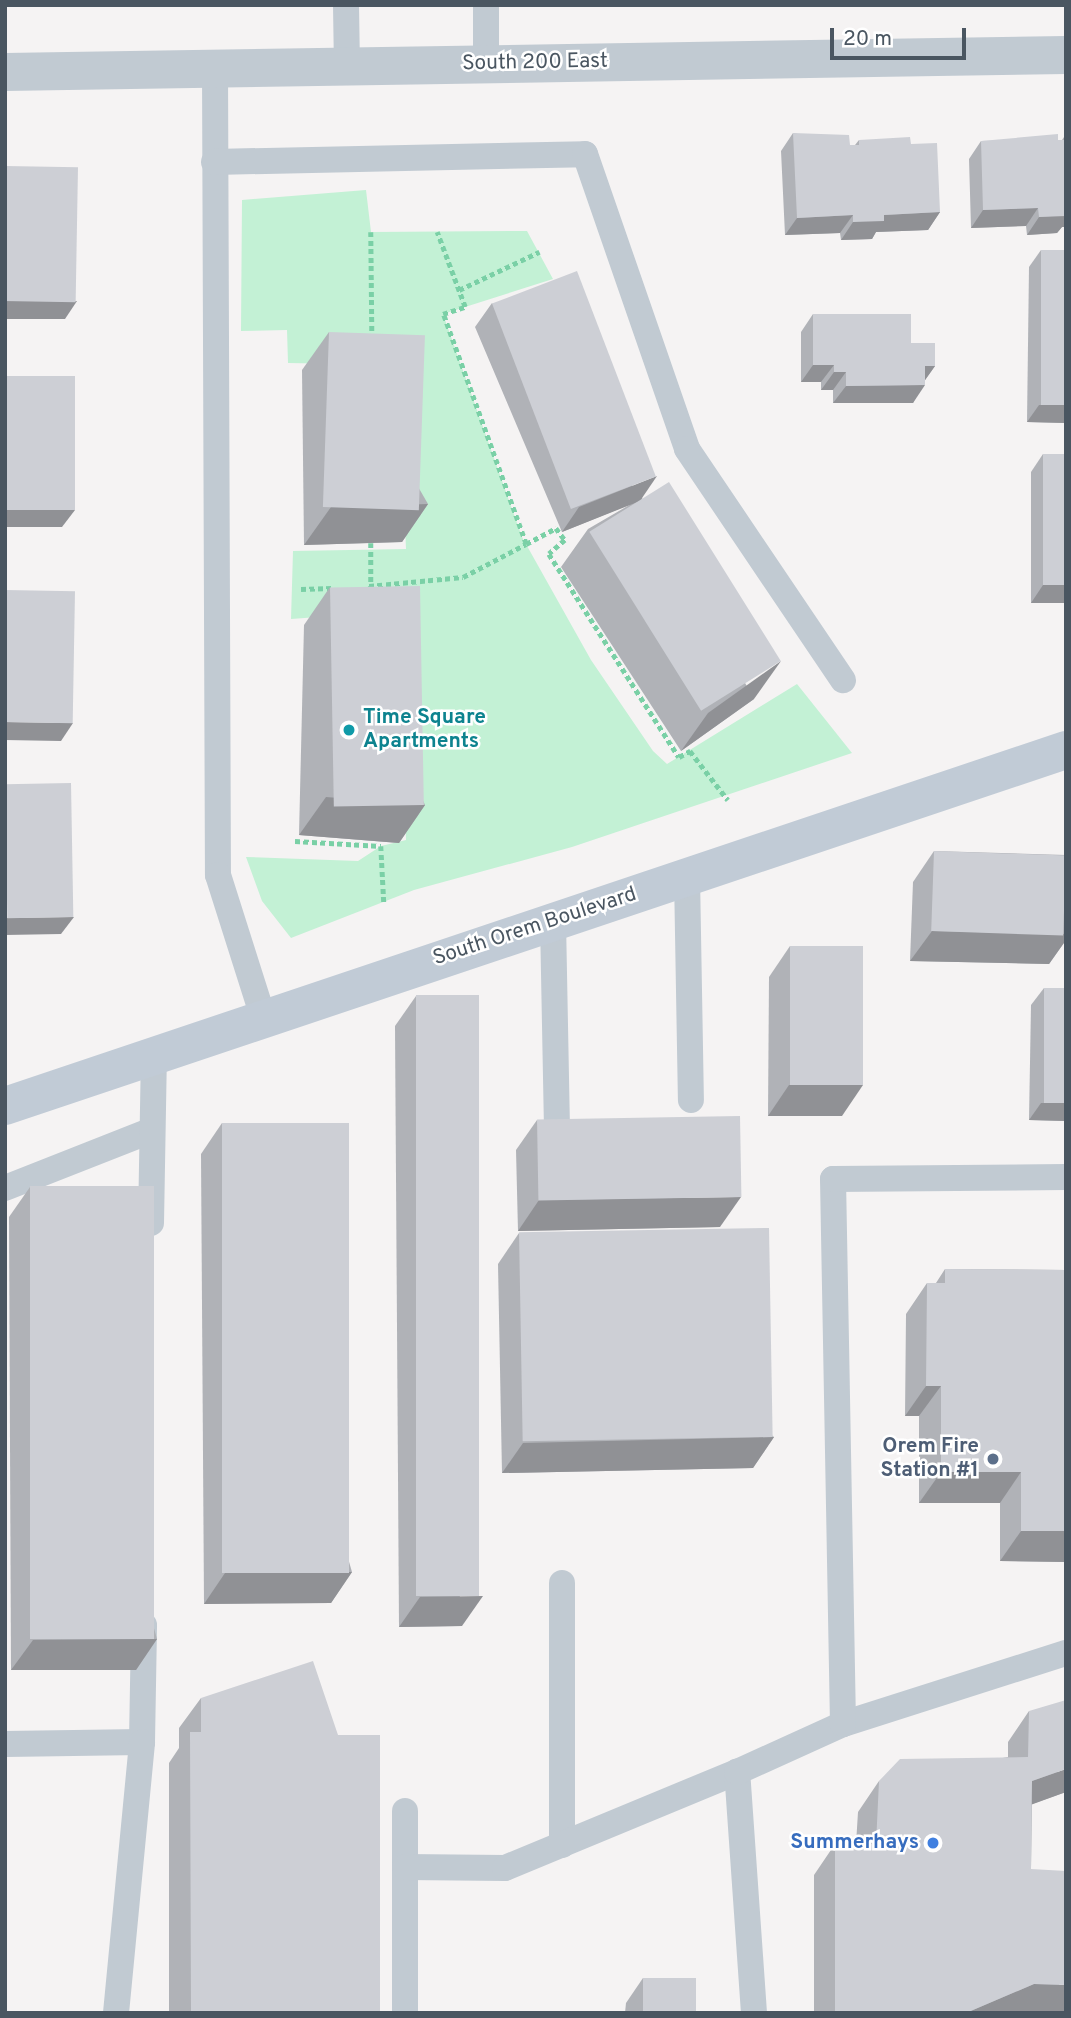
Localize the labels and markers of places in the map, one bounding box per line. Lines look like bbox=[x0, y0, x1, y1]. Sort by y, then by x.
place label: Time Square Apartments bbox=[363, 705, 486, 755]
marker: Time Square Apartments bbox=[341, 722, 357, 738]
place label: Orem Fire Station #1 bbox=[881, 1434, 979, 1484]
marker: Orem Fire Station #1 bbox=[985, 1451, 1001, 1467]
place label: Summerhays bbox=[790, 1830, 919, 1856]
marker: Summerhays bbox=[925, 1835, 941, 1851]

